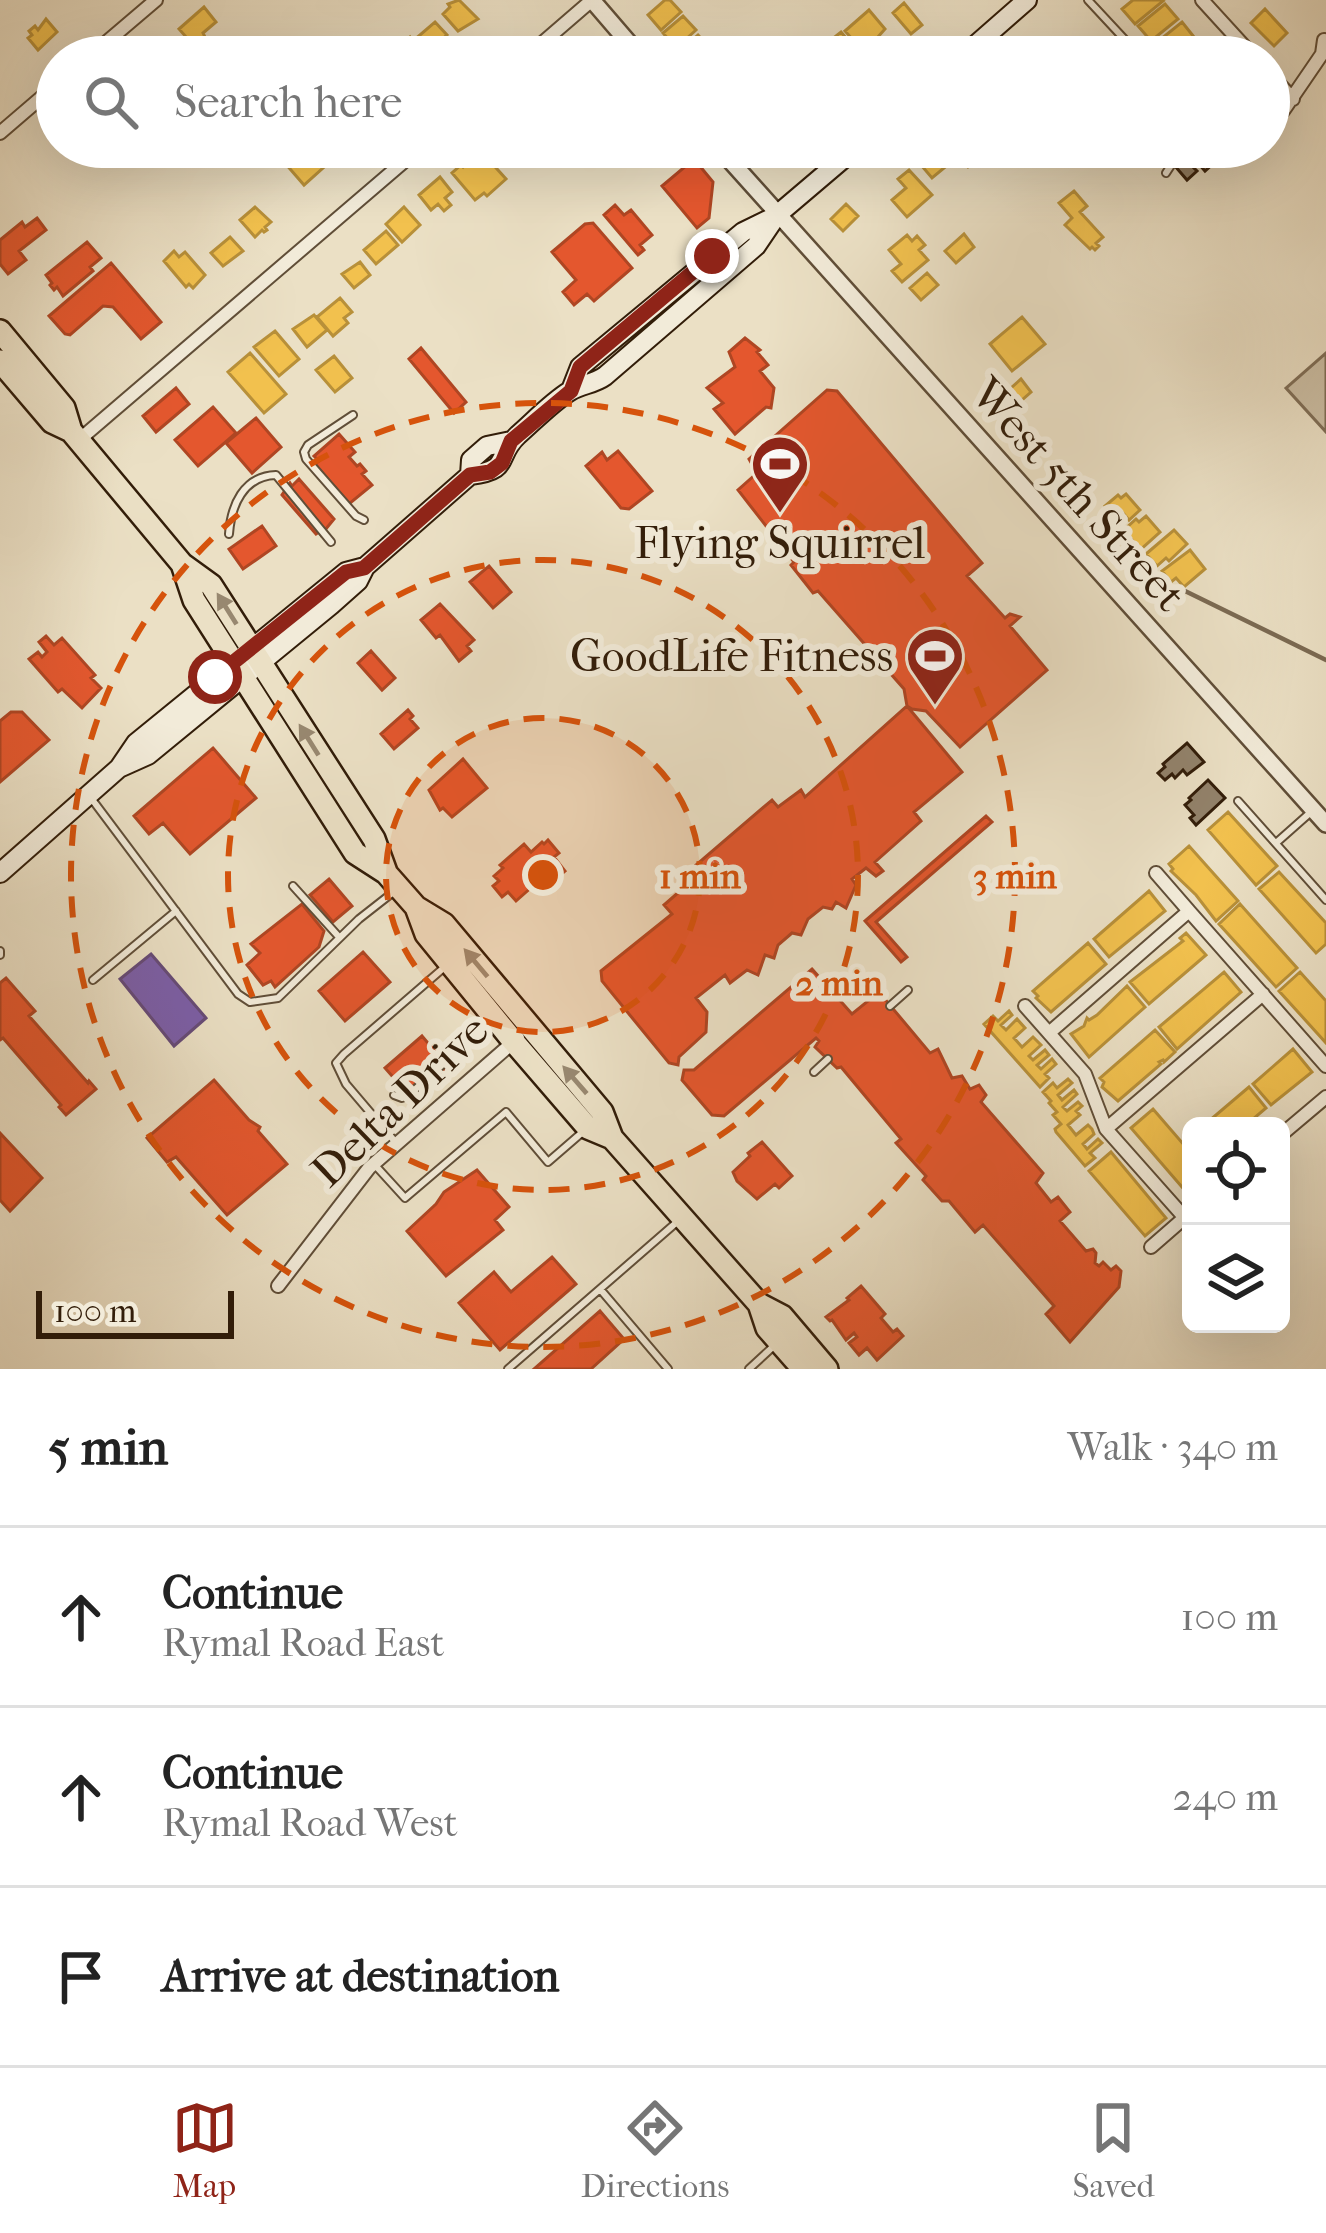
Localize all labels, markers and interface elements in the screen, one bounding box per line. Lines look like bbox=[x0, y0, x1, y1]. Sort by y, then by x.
search box bbox=[36, 36, 1290, 168]
icon: search bbox=[78, 69, 144, 135]
text: Search here bbox=[174, 76, 402, 129]
route end bbox=[685, 229, 739, 283]
street label: West 5th Street bbox=[959, 367, 1196, 622]
sports icon: Flying Squirrel bbox=[749, 433, 811, 515]
place label: Flying Squirrel bbox=[635, 517, 925, 570]
one-way arrow bbox=[216, 593, 238, 626]
sports icon: GoodLife Fitness bbox=[904, 625, 966, 707]
place label: GoodLife Fitness bbox=[570, 630, 893, 683]
route start bbox=[188, 650, 242, 704]
one-way arrow bbox=[299, 723, 320, 757]
centre of rings bbox=[522, 854, 564, 896]
text: 1 min bbox=[659, 855, 742, 897]
text: 3 min bbox=[973, 855, 1058, 897]
one-way arrow bbox=[464, 948, 490, 978]
text: 2 min bbox=[795, 962, 884, 1004]
street label: Delta Drive bbox=[301, 1004, 499, 1198]
one-way arrow bbox=[562, 1065, 589, 1095]
map controls bbox=[1182, 1117, 1290, 1333]
button: locate bbox=[1182, 1117, 1290, 1225]
button: layers bbox=[1182, 1225, 1290, 1333]
scale bar bbox=[36, 1285, 234, 1338]
text: 100 m bbox=[54, 1292, 137, 1331]
text: 5 min bbox=[48, 1417, 168, 1477]
text: Walk · 340 m bbox=[1068, 1424, 1278, 1470]
text: Continue bbox=[162, 1567, 343, 1620]
icon: ahead bbox=[48, 1584, 114, 1650]
text: 100 m bbox=[1180, 1594, 1278, 1640]
text: Rymal Road East bbox=[162, 1620, 444, 1666]
text: Continue bbox=[162, 1747, 343, 1800]
icon: ahead bbox=[48, 1764, 114, 1830]
text: 240 m bbox=[1173, 1774, 1278, 1820]
text: Rymal Road West bbox=[162, 1800, 458, 1846]
icon: arrive bbox=[48, 1944, 114, 2010]
text: Arrive at destination bbox=[162, 1950, 559, 2003]
tab: Map bbox=[172, 2095, 238, 2206]
tab: Directions bbox=[581, 2095, 729, 2206]
tab: Saved bbox=[1073, 2095, 1154, 2206]

